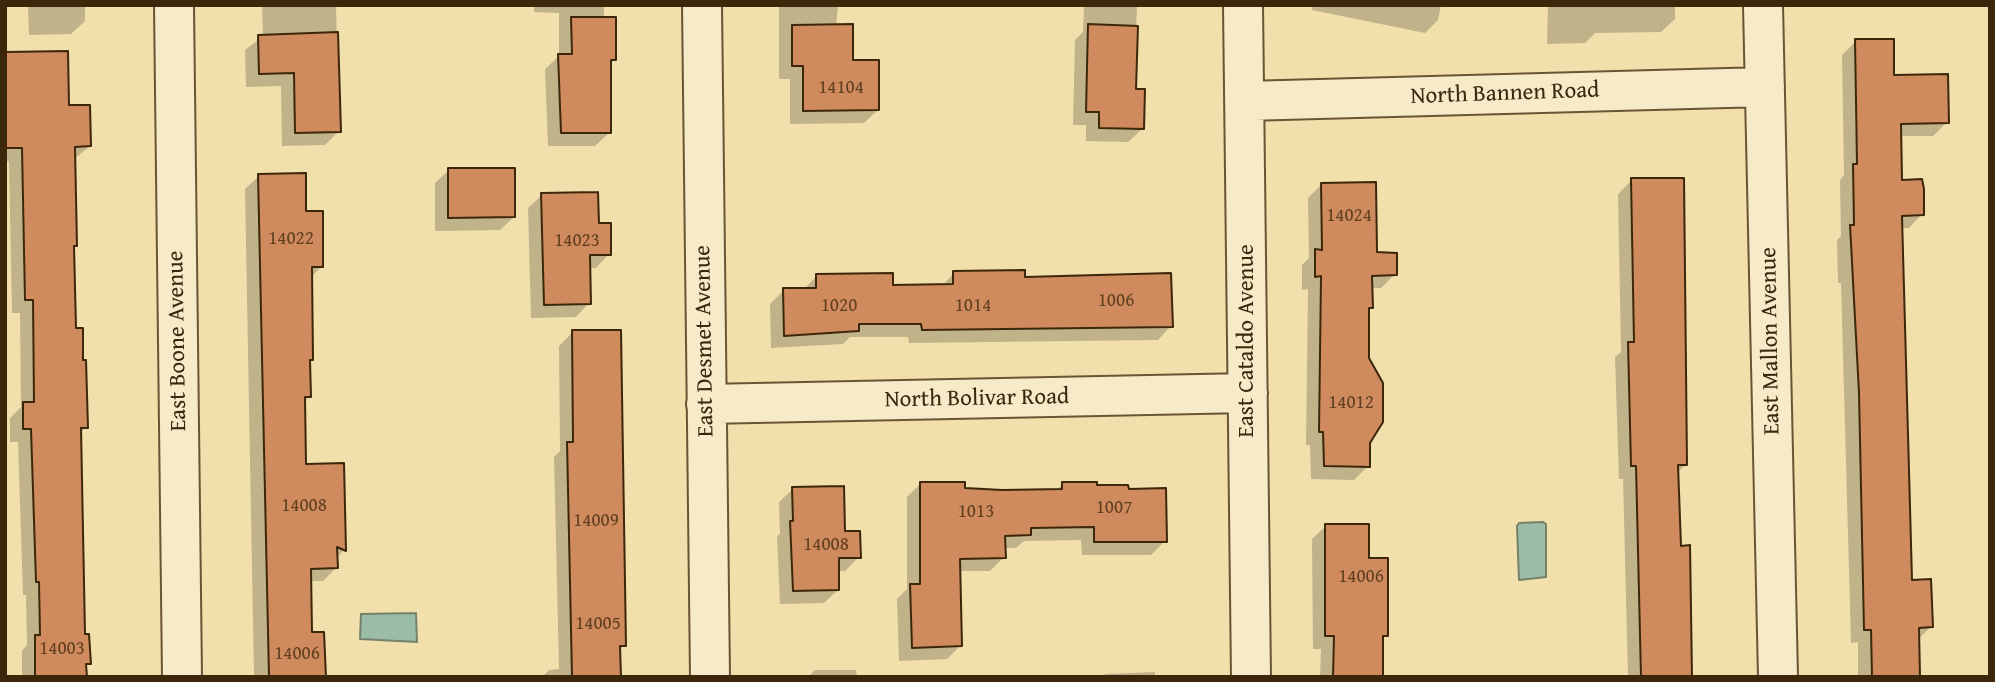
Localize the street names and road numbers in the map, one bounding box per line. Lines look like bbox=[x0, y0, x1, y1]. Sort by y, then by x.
street label: North Bannen Road bbox=[1410, 77, 1600, 111]
street label: East Cataldo Avenue bbox=[1233, 244, 1261, 438]
street label: East Desmet Avenue bbox=[690, 245, 720, 437]
street label: East Mallon Avenue bbox=[1756, 247, 1786, 435]
street label: East Boone Avenue bbox=[163, 250, 193, 432]
street label: North Bolivar Road bbox=[884, 384, 1070, 414]

